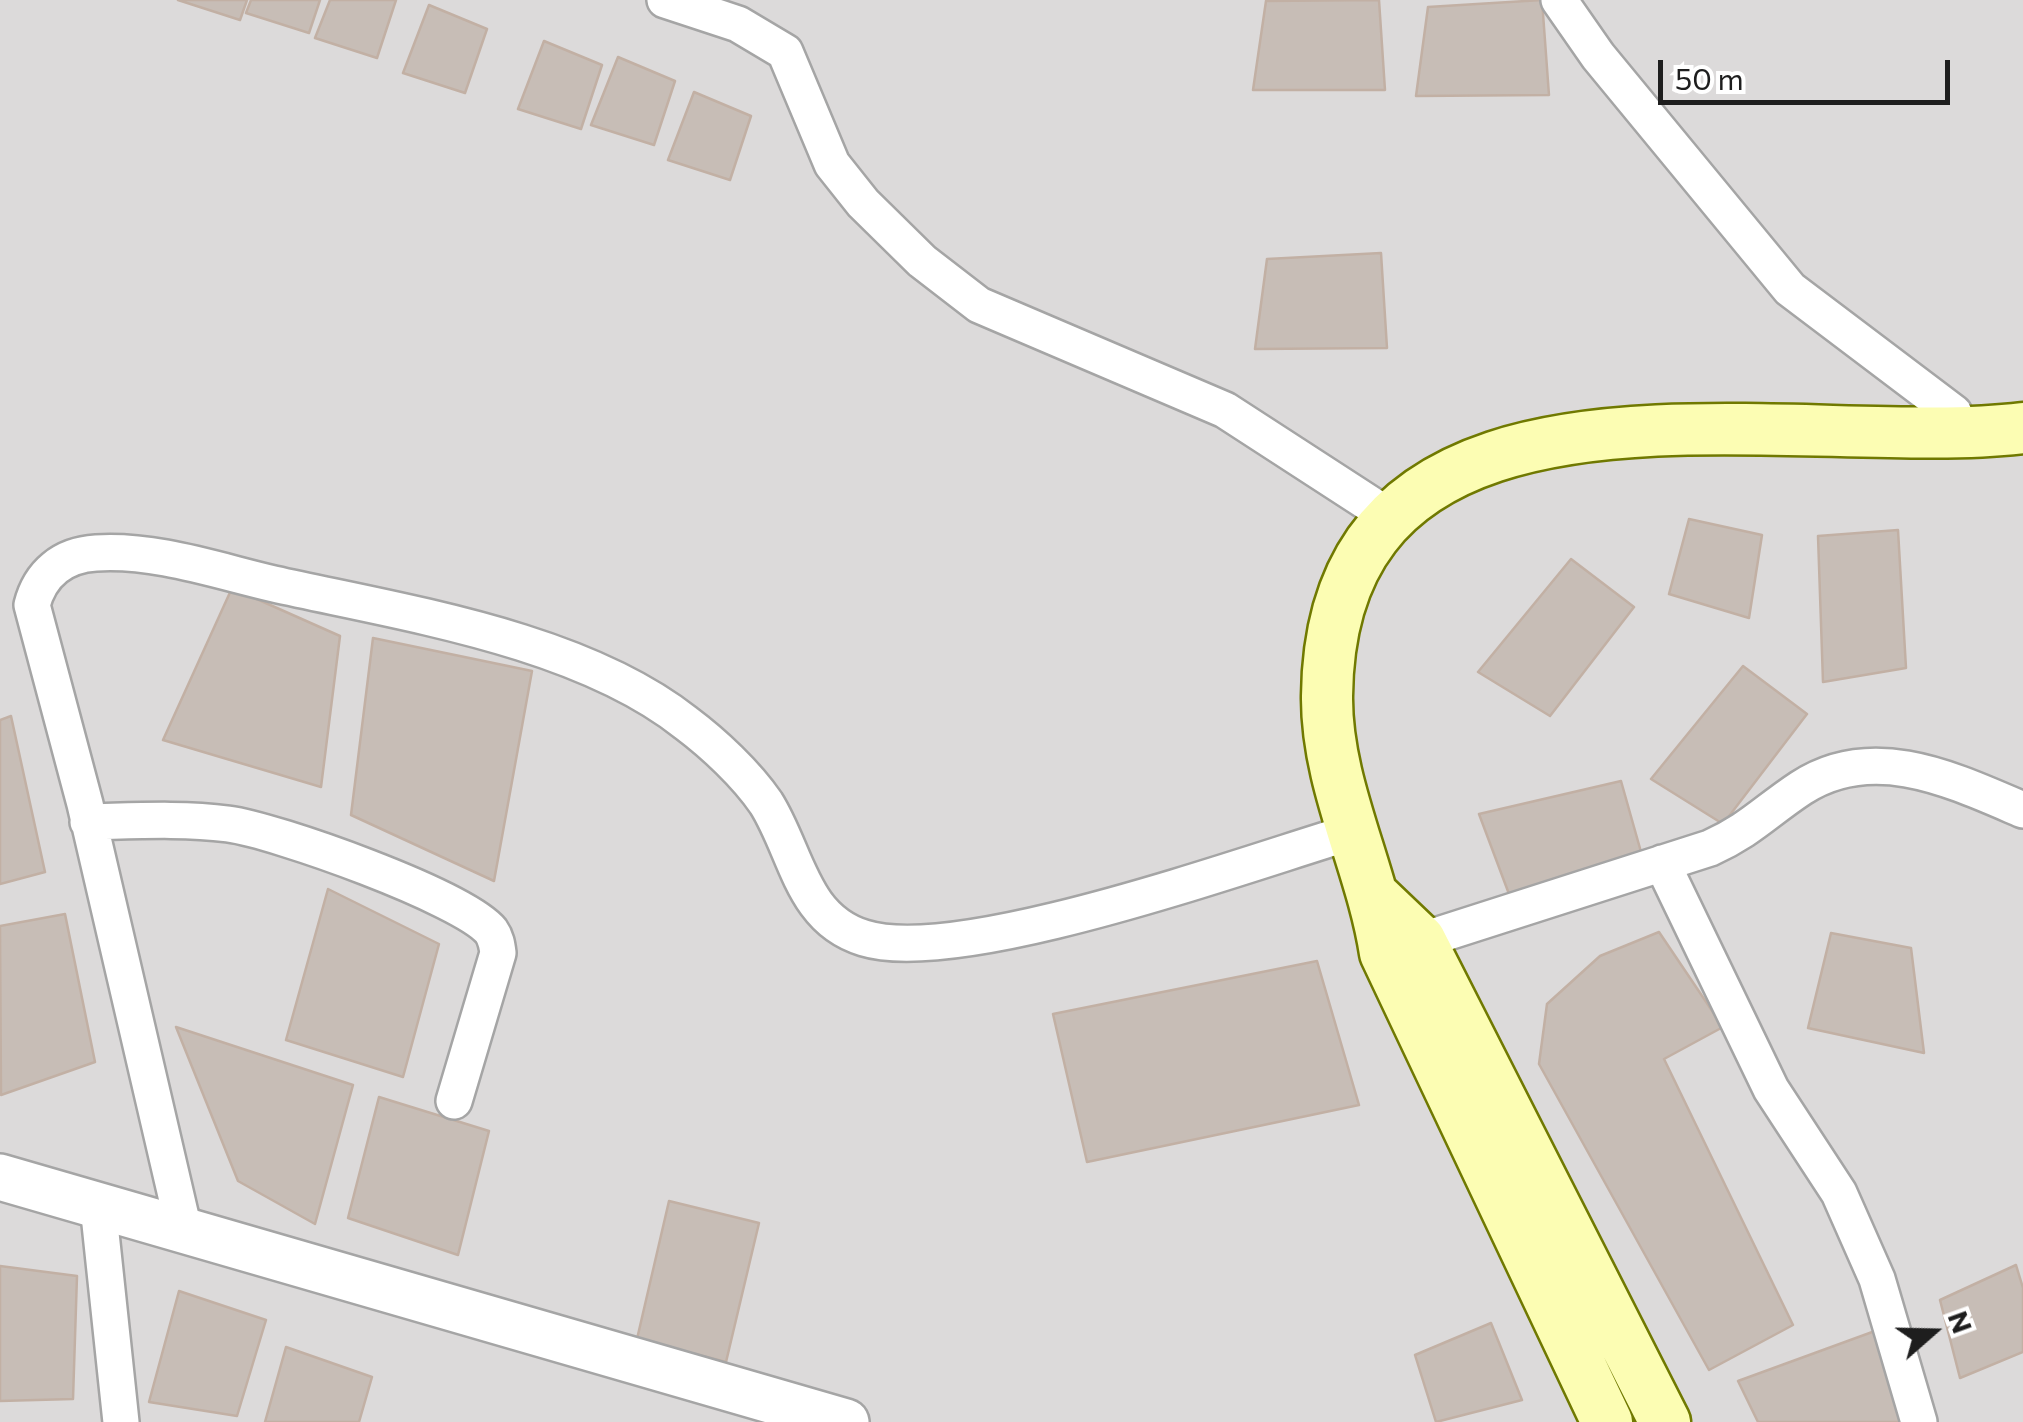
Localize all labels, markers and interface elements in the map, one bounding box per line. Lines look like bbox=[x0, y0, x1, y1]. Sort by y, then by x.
scale bar bbox=[1663, 40, 1956, 102]
text: 50 m bbox=[1675, 59, 1744, 96]
north arrow bbox=[1883, 1282, 1983, 1382]
text: N bbox=[1942, 1306, 1981, 1337]

